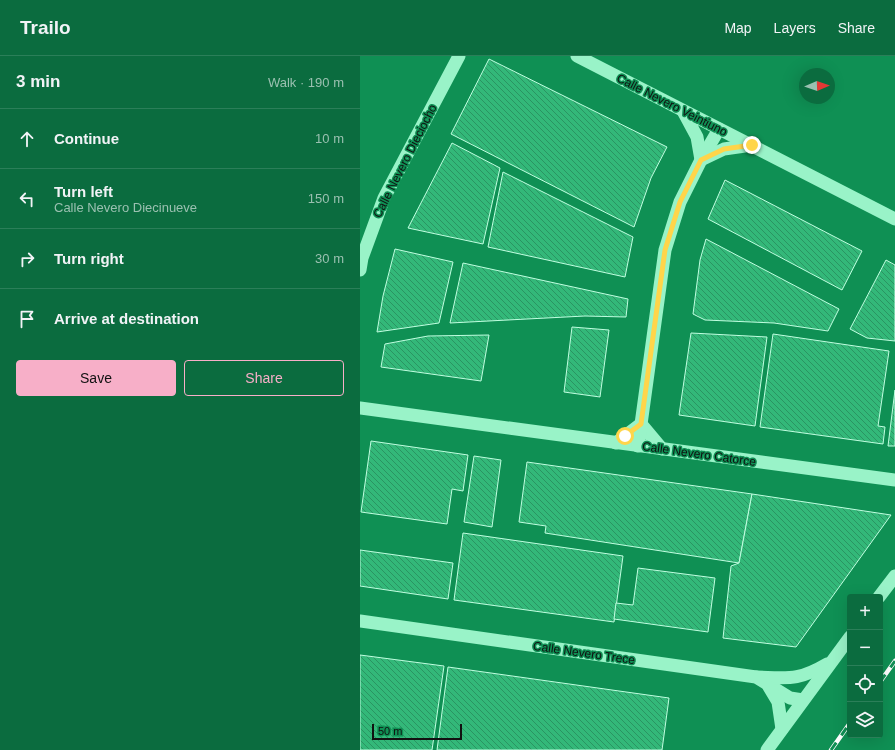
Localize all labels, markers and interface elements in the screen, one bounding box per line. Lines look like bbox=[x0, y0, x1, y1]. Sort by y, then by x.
text: Trailo bbox=[20, 17, 71, 38]
text: Map bbox=[724, 20, 752, 36]
text: Layers bbox=[774, 20, 816, 36]
text: Share bbox=[838, 20, 875, 36]
north arrow bbox=[799, 68, 835, 104]
street label: Calle Nevero Veintiuno bbox=[614, 71, 730, 139]
text: 3 min bbox=[16, 72, 60, 91]
text: Walk · 190 m bbox=[268, 75, 344, 90]
street label: Calle Nevero Dieciocho bbox=[370, 102, 440, 220]
icon: ahead bbox=[16, 128, 38, 150]
text: Continue bbox=[54, 130, 119, 147]
text: 10 m bbox=[315, 131, 344, 146]
route end bbox=[743, 136, 761, 154]
text: Turn left bbox=[54, 183, 113, 200]
icon: left bbox=[16, 188, 38, 210]
text: 150 m bbox=[308, 191, 344, 206]
text: Calle Nevero Diecinueve bbox=[54, 200, 197, 215]
icon: right bbox=[16, 248, 38, 270]
text: Turn right bbox=[54, 250, 124, 267]
text: 30 m bbox=[315, 251, 344, 266]
icon: arrive bbox=[16, 308, 38, 330]
text: Arrive at destination bbox=[54, 310, 199, 327]
button: Save bbox=[16, 360, 176, 396]
button: Share bbox=[184, 360, 344, 396]
route start bbox=[616, 427, 634, 445]
street label: Calle Nevero Catorce bbox=[641, 439, 757, 469]
map controls bbox=[847, 594, 883, 738]
button: + bbox=[847, 594, 883, 630]
button: − bbox=[847, 630, 883, 666]
street label: Calle Nevero Trece bbox=[532, 639, 636, 667]
button: locate bbox=[847, 666, 883, 702]
button: layers bbox=[847, 702, 883, 738]
scale bar bbox=[372, 722, 462, 741]
text: 50 m bbox=[378, 725, 402, 737]

